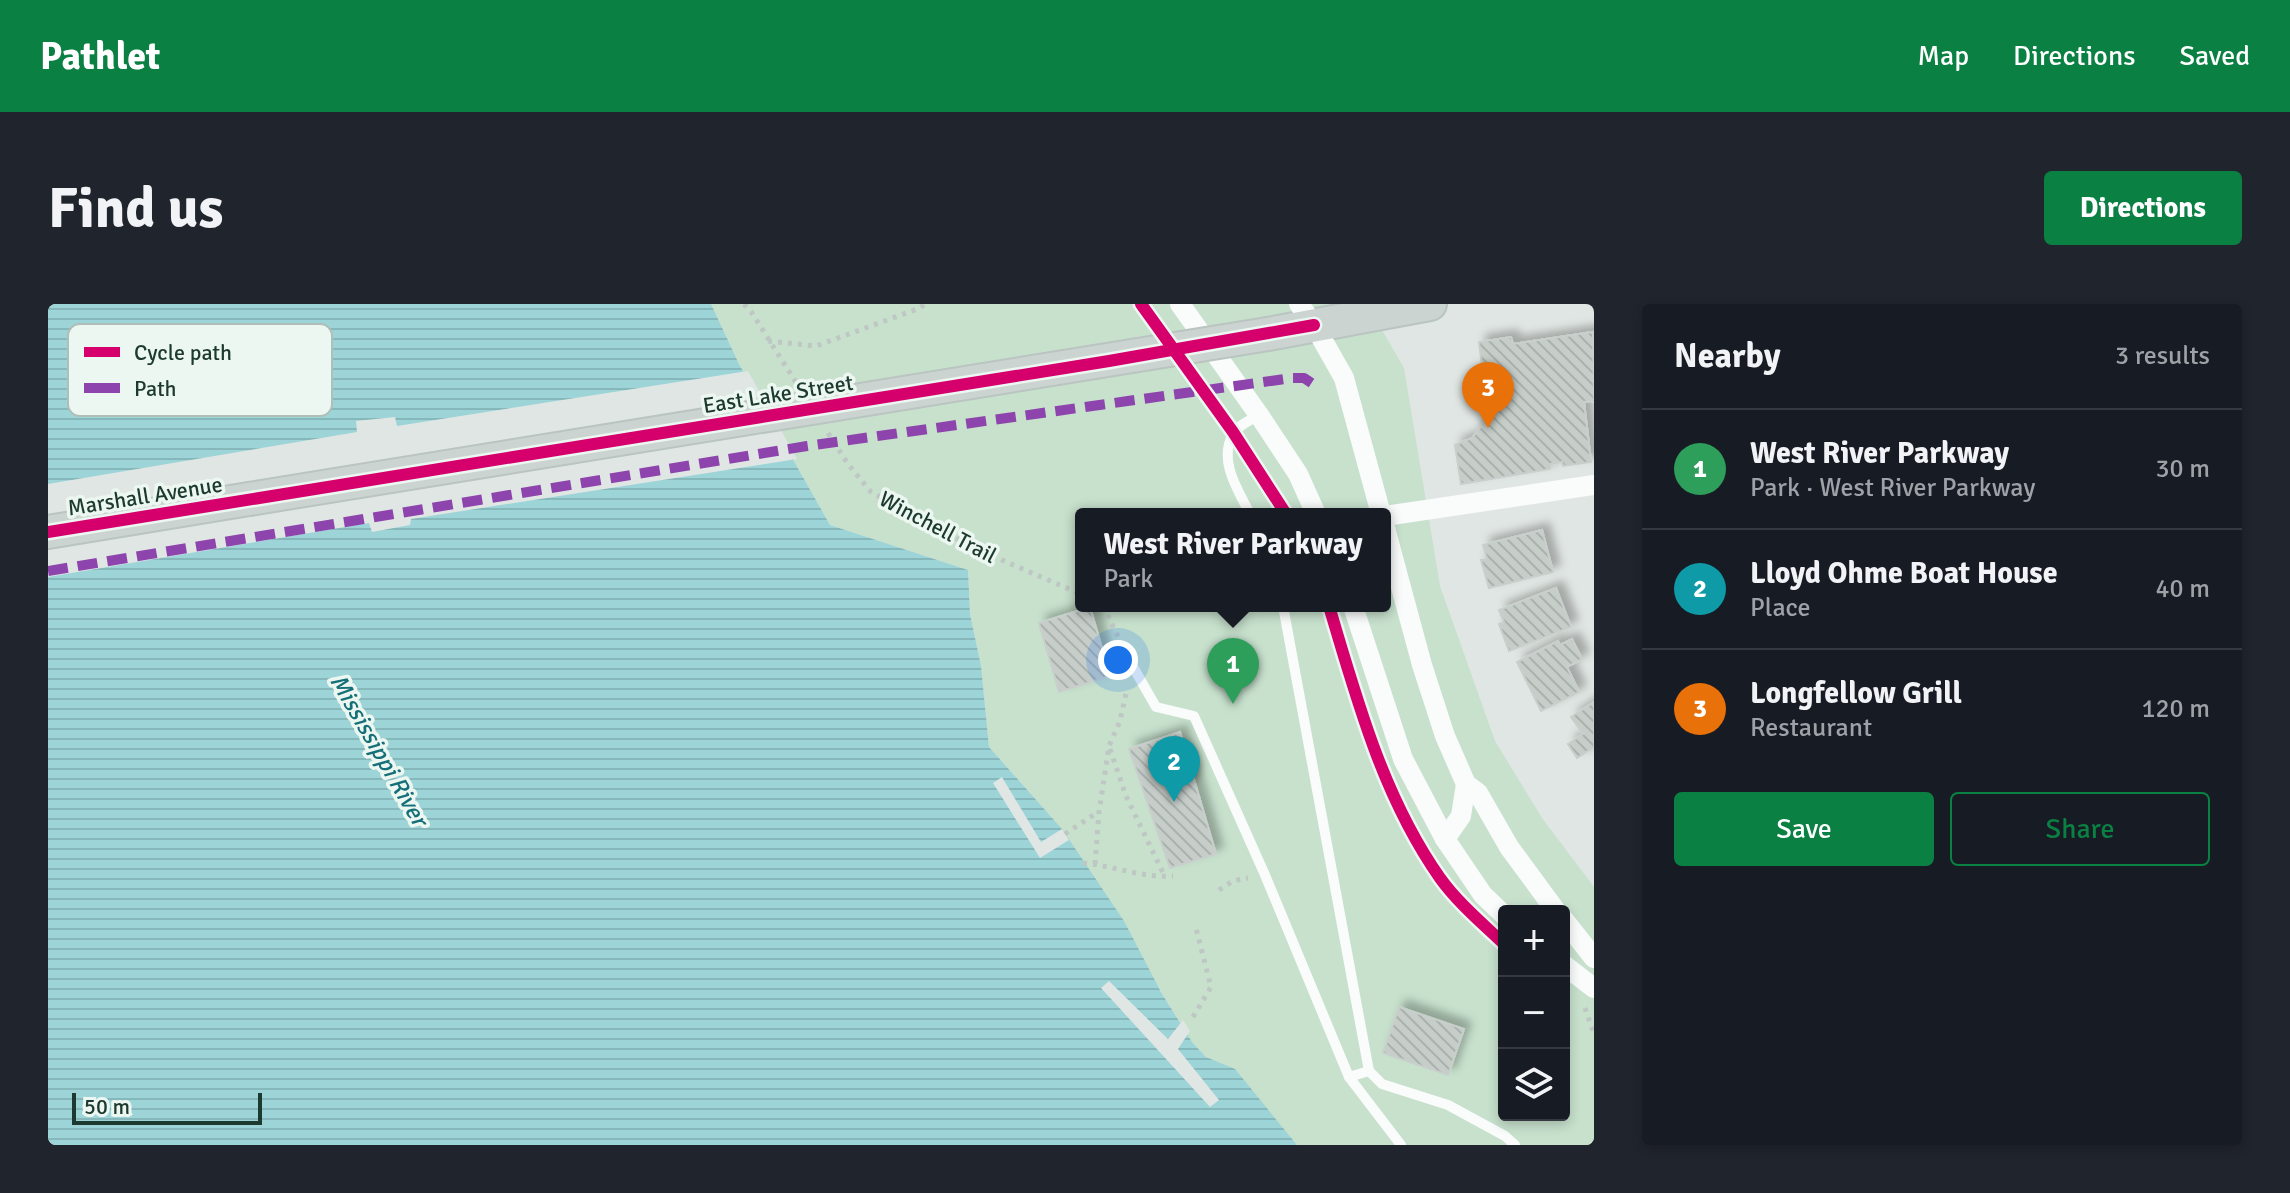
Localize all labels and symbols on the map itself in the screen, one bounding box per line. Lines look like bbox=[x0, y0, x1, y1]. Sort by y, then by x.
legend bbox=[68, 324, 332, 416]
text: Cycle path bbox=[134, 339, 232, 366]
pin: 3 bbox=[1462, 362, 1514, 428]
street label: East Lake Street bbox=[701, 369, 855, 419]
text: Path bbox=[134, 375, 177, 402]
street label: Marshall Avenue bbox=[66, 470, 224, 522]
street label: Winchell Trail bbox=[875, 485, 1001, 569]
pin: 1 bbox=[1207, 638, 1259, 704]
your location bbox=[1098, 640, 1138, 680]
water label: Mississippi River bbox=[323, 669, 436, 834]
pin: 2 bbox=[1148, 736, 1200, 802]
scale bar bbox=[72, 1089, 262, 1125]

